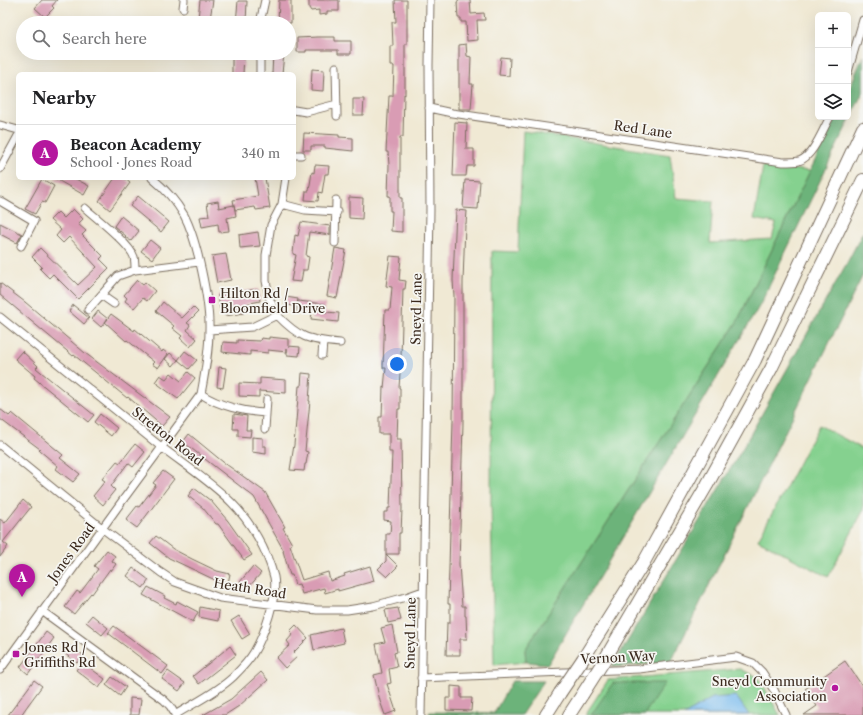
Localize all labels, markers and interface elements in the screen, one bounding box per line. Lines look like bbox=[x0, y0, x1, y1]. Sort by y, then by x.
map controls bbox=[815, 12, 851, 120]
button: + bbox=[815, 12, 851, 48]
search box bbox=[16, 16, 296, 60]
icon: search bbox=[30, 27, 52, 49]
text: Search here bbox=[62, 29, 147, 48]
button: − bbox=[815, 48, 851, 84]
button: layers bbox=[815, 84, 851, 120]
text: Nearby bbox=[32, 88, 96, 108]
street label: Red Lane bbox=[613, 117, 673, 141]
text: Beacon Academy bbox=[70, 135, 201, 154]
text: A bbox=[40, 145, 50, 161]
text: 340 m bbox=[242, 145, 280, 161]
text: School · Jones Road bbox=[70, 154, 192, 170]
street label: Sneyd Lane bbox=[407, 273, 425, 345]
place label: Hilton Rd / Bloomfield Drive bbox=[220, 285, 325, 316]
marker: Hilton Rd / Bloomfield Drive bbox=[207, 295, 217, 305]
your location bbox=[387, 354, 407, 374]
street label: Stretton Road bbox=[129, 403, 207, 469]
street label: Jones Road bbox=[43, 519, 98, 586]
pin: A bbox=[9, 564, 35, 597]
street label: Heath Road bbox=[213, 574, 288, 602]
street label: Sneyd Lane bbox=[401, 597, 419, 669]
place label: Jones Rd / Griffiths Rd bbox=[22, 639, 96, 670]
street label: Vernon Way bbox=[579, 647, 657, 667]
marker: Jones Rd / Griffiths Rd bbox=[11, 649, 21, 659]
place label: Sneyd Community Association bbox=[712, 673, 828, 704]
marker: Sneyd Community Association bbox=[830, 683, 840, 693]

